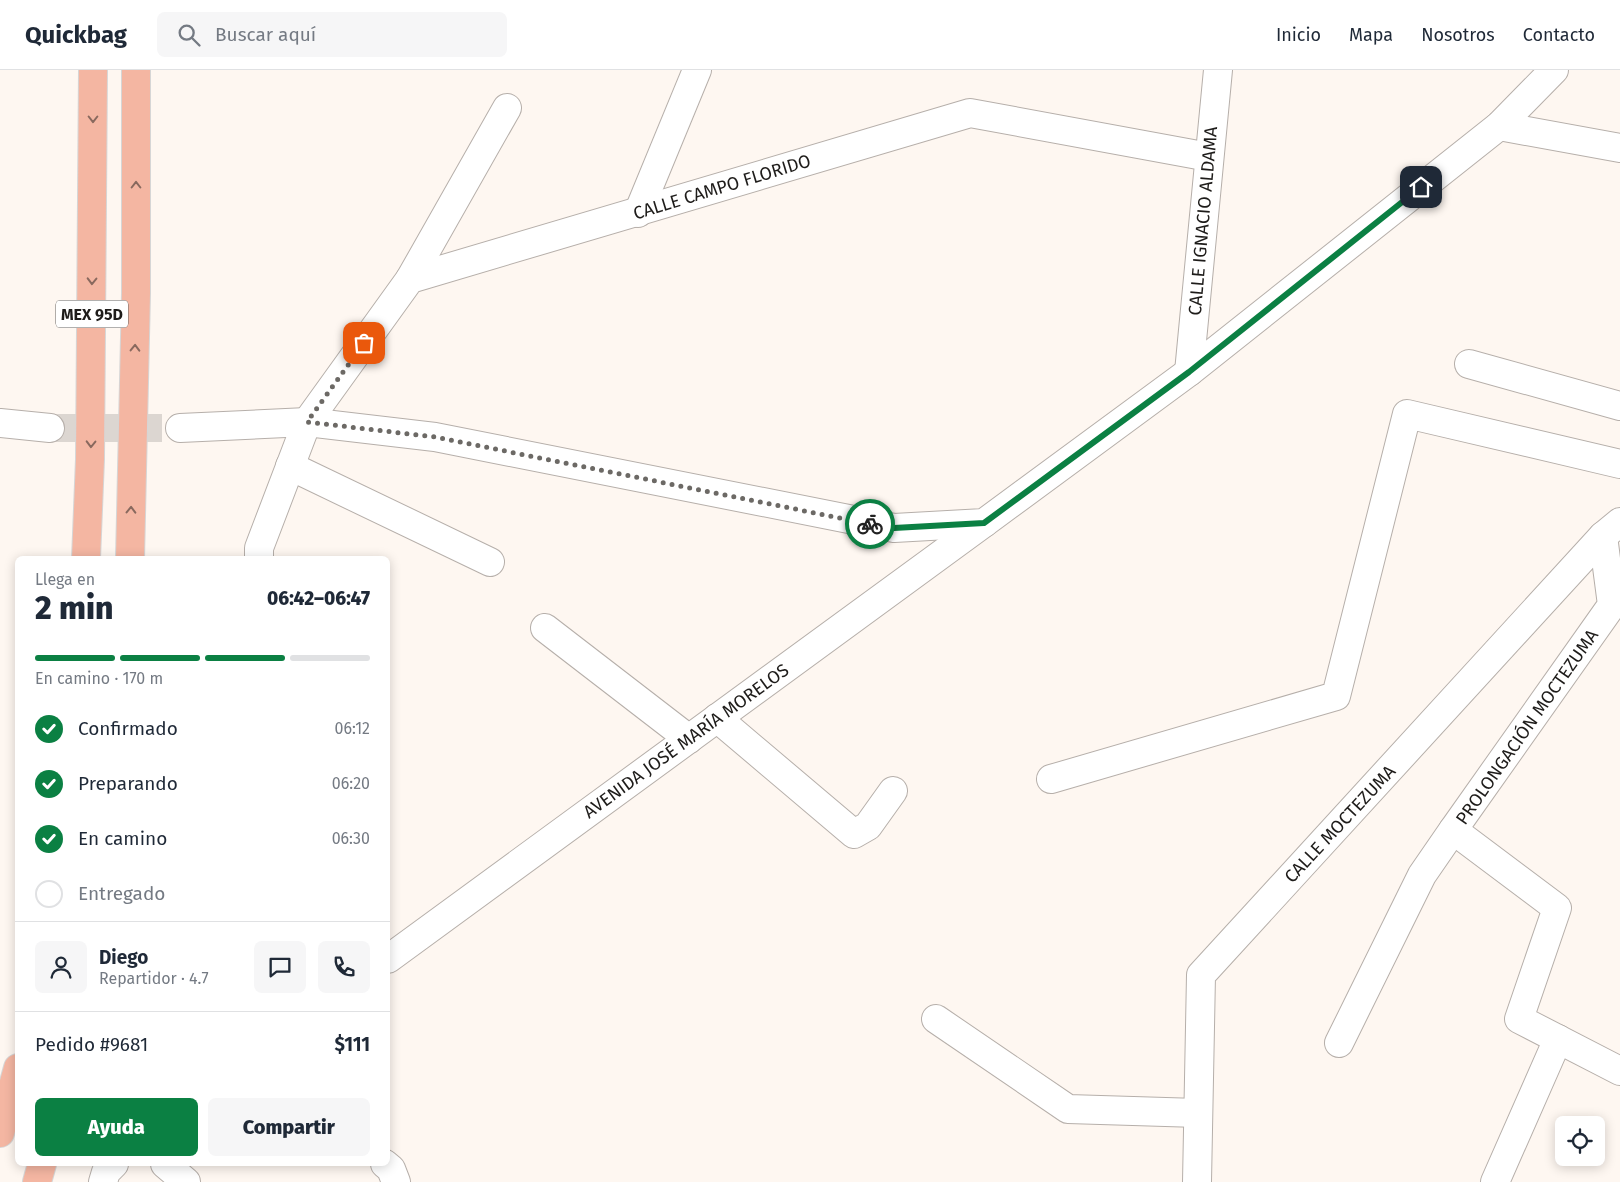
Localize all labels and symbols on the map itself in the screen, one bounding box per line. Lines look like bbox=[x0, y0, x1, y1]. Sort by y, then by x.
one-way arrow bbox=[88, 115, 99, 123]
street label: CALLE IGNACIO ALDAMA bbox=[1184, 125, 1222, 316]
street label: CALLE CAMPO FLORIDO bbox=[631, 150, 813, 224]
pin bbox=[1400, 166, 1442, 208]
one-way arrow bbox=[131, 181, 141, 188]
one-way arrow bbox=[87, 278, 97, 285]
road number: MEX 95D bbox=[56, 300, 128, 328]
pin bbox=[343, 322, 385, 364]
one-way arrow bbox=[130, 343, 140, 351]
one-way arrow bbox=[86, 440, 96, 448]
courier bbox=[845, 499, 895, 549]
one-way arrow bbox=[126, 506, 136, 514]
street label: PROLONGACIÓN MOCTEZUMA bbox=[1451, 625, 1603, 829]
street label: AVENIDA JOSÉ MARÍA MORELOS bbox=[578, 658, 793, 823]
street label: CALLE MOCTEZUMA bbox=[1280, 760, 1401, 887]

